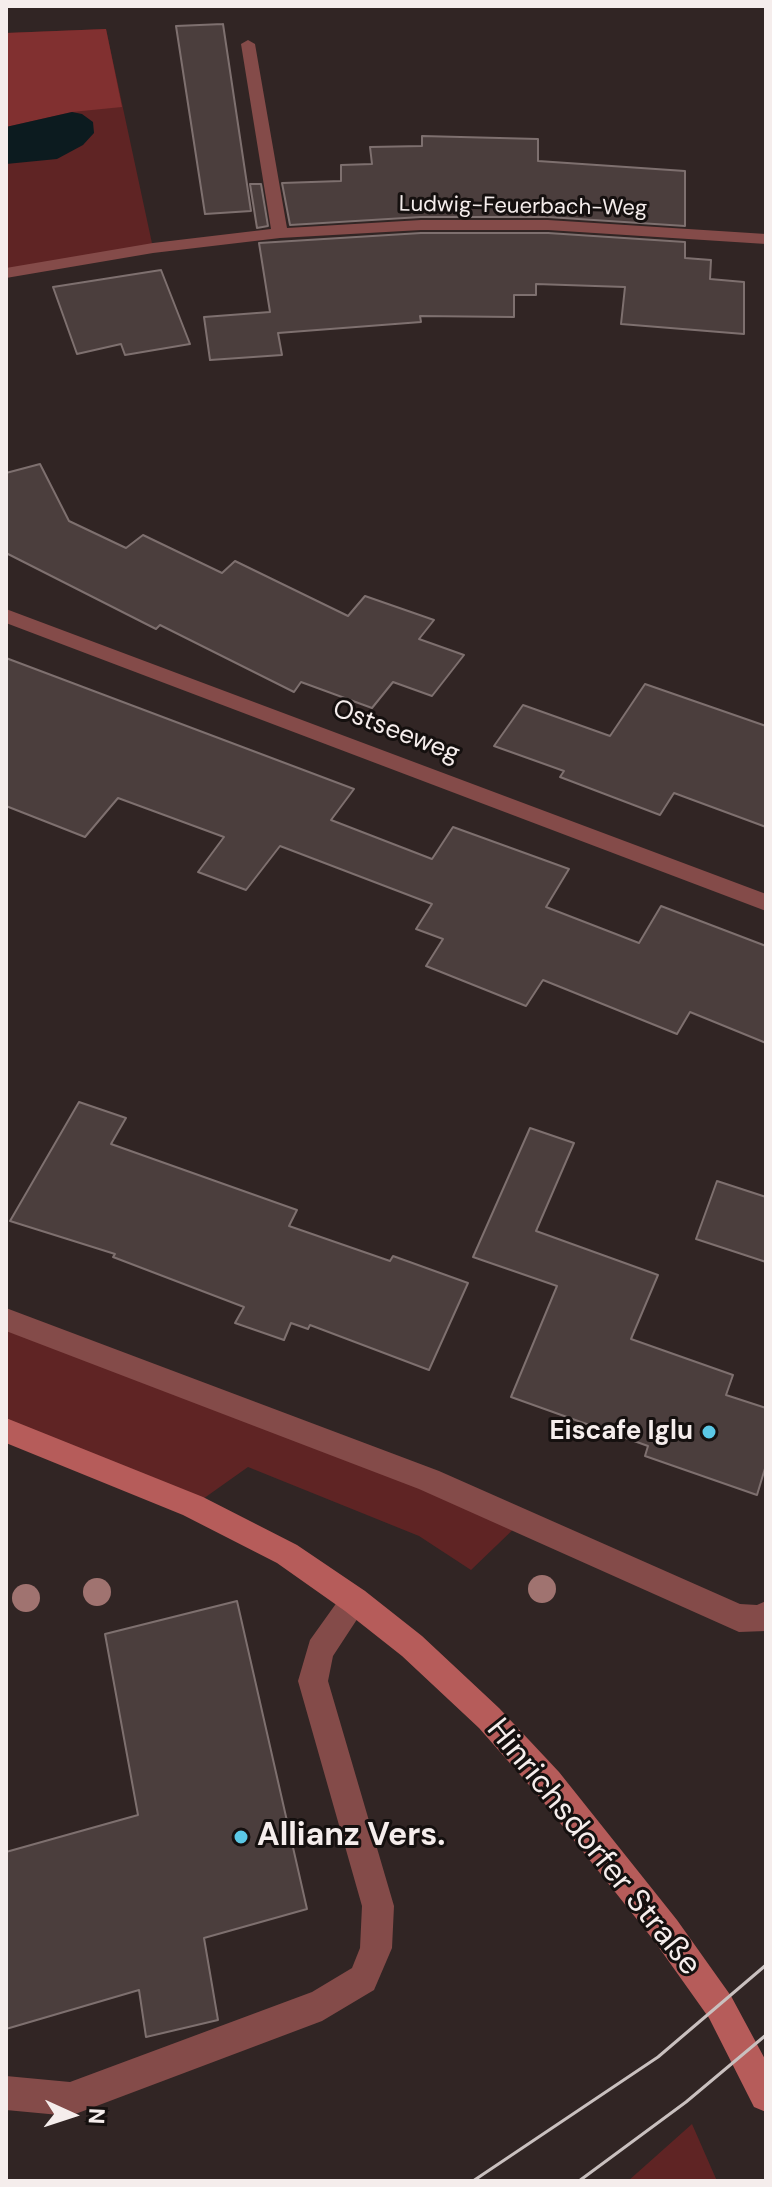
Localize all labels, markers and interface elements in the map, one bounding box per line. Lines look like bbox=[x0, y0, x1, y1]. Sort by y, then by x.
street label: Ludwig-Feuerbach-Weg bbox=[399, 192, 647, 222]
street label: Ostseeweg bbox=[328, 694, 464, 770]
place label: Eiscafe Iglu bbox=[549, 1416, 693, 1448]
marker: Eiscafe Iglu bbox=[700, 1423, 718, 1441]
street label: Hinrichsdorfer Straße bbox=[478, 1712, 708, 1984]
place label: Allianz Vers. bbox=[257, 1818, 445, 1856]
marker: Allianz Vers. bbox=[232, 1828, 250, 1846]
north arrow bbox=[32, 2075, 112, 2155]
text: N bbox=[82, 2108, 111, 2125]

